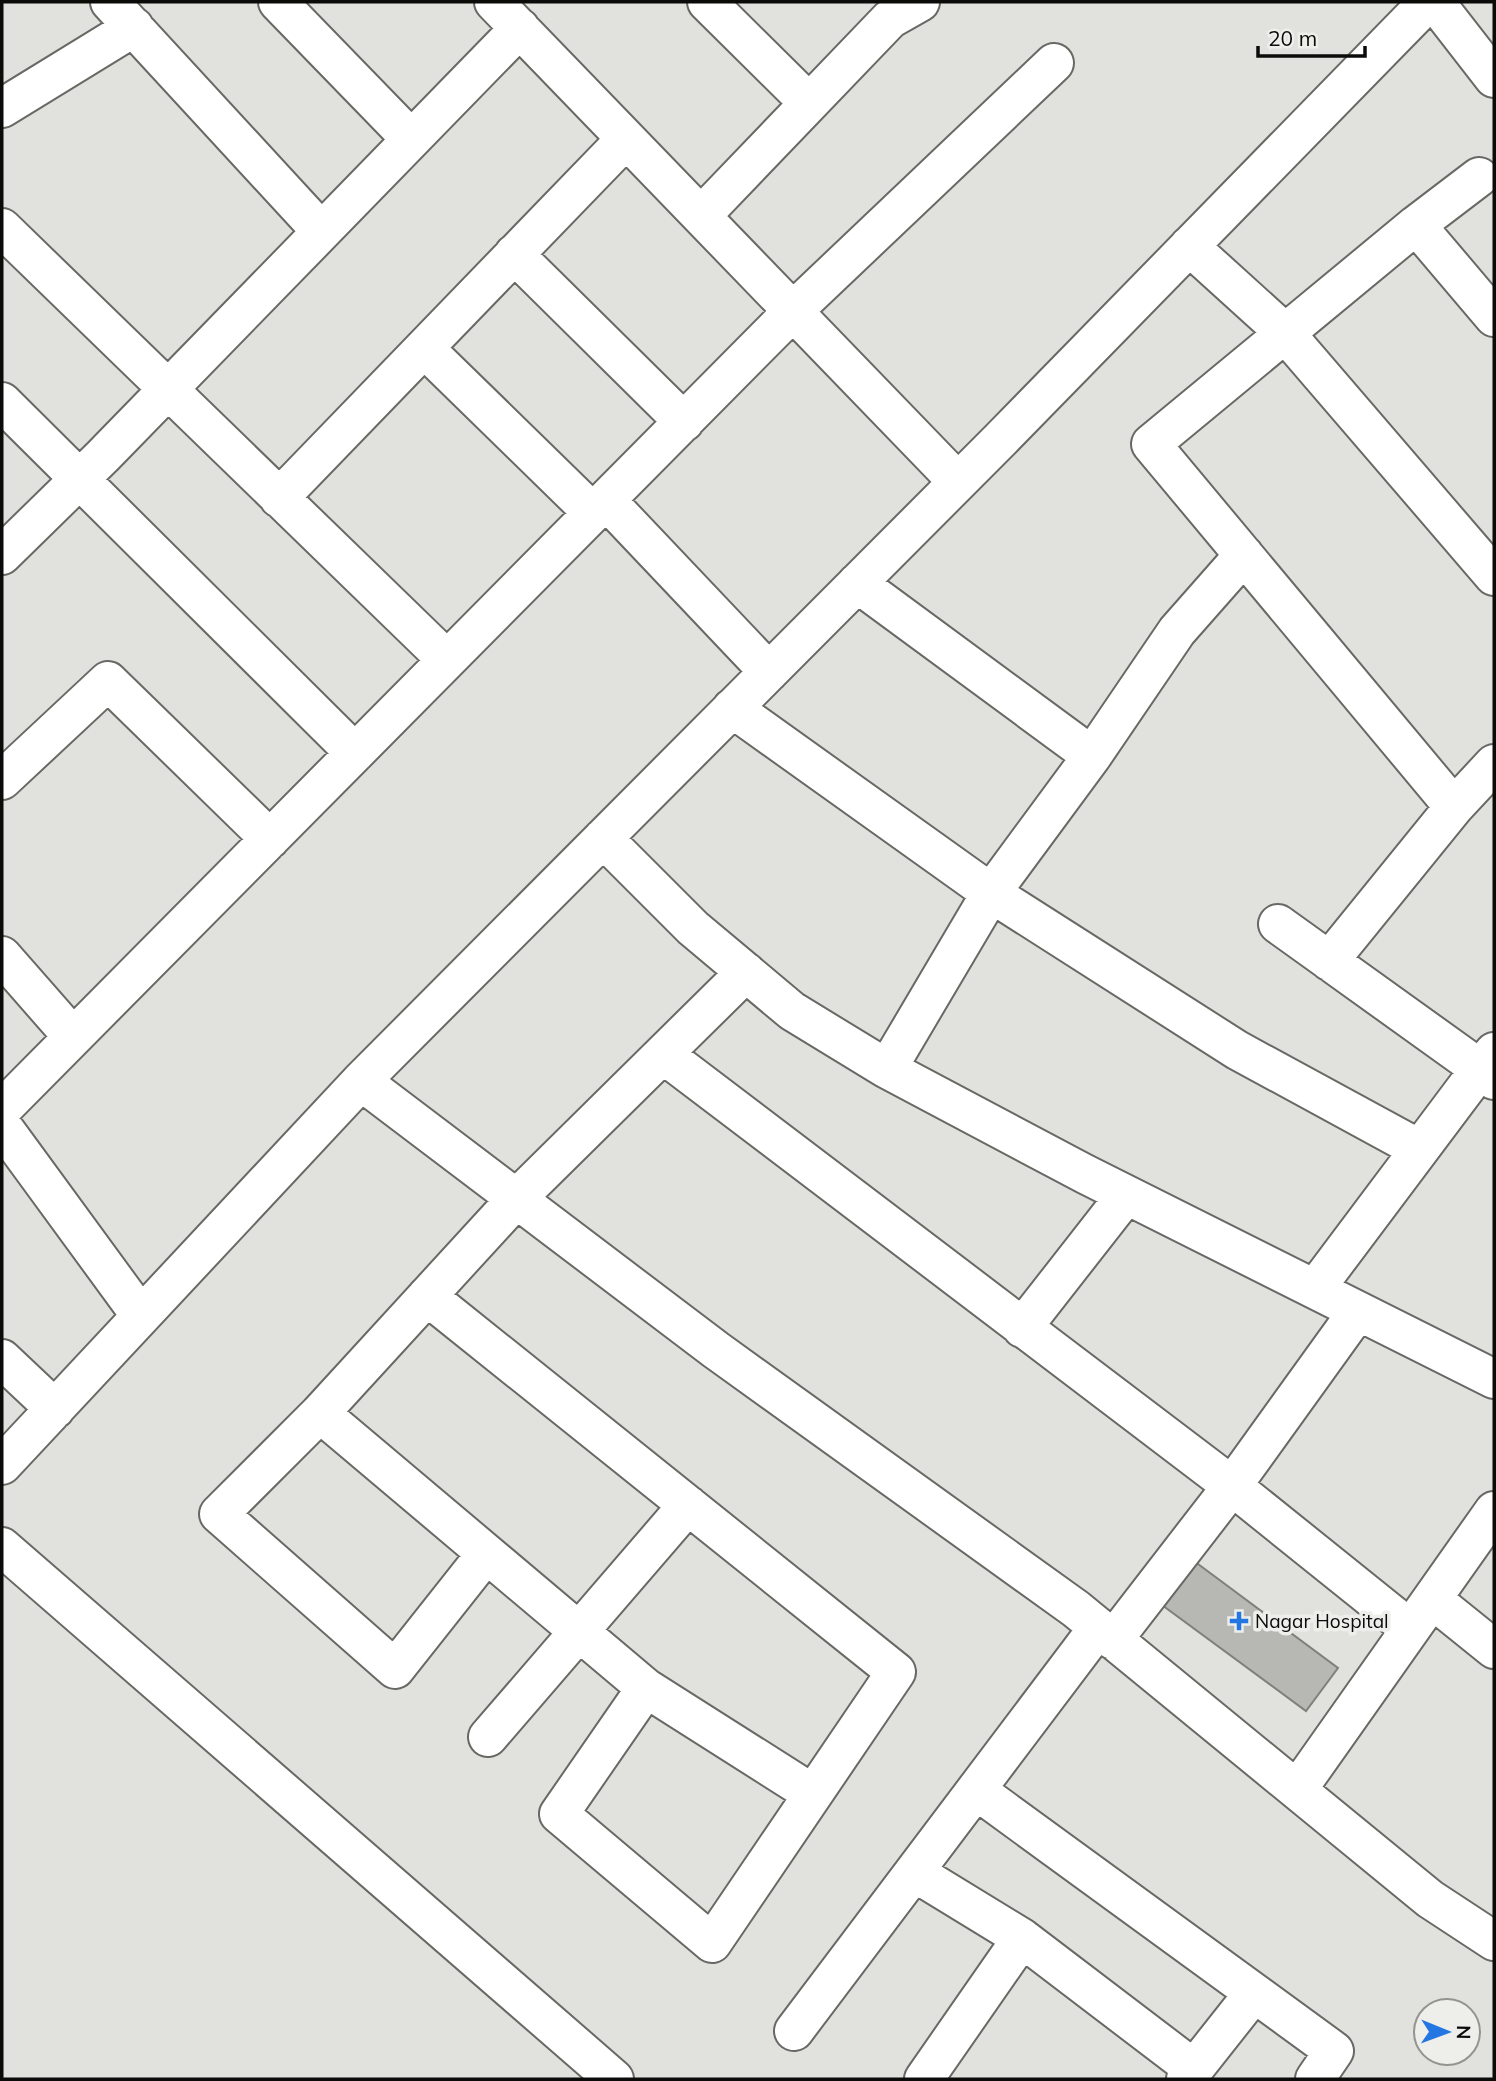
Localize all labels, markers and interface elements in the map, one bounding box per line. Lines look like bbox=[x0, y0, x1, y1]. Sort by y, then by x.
scale bar bbox=[1258, 14, 1365, 58]
text: 20 m bbox=[1268, 25, 1317, 51]
place label: Nagar Hospital bbox=[1255, 1609, 1389, 1633]
marker: Nagar Hospital bbox=[1229, 1611, 1249, 1631]
north arrow bbox=[1412, 1997, 1482, 2067]
text: N bbox=[1452, 2025, 1476, 2040]

